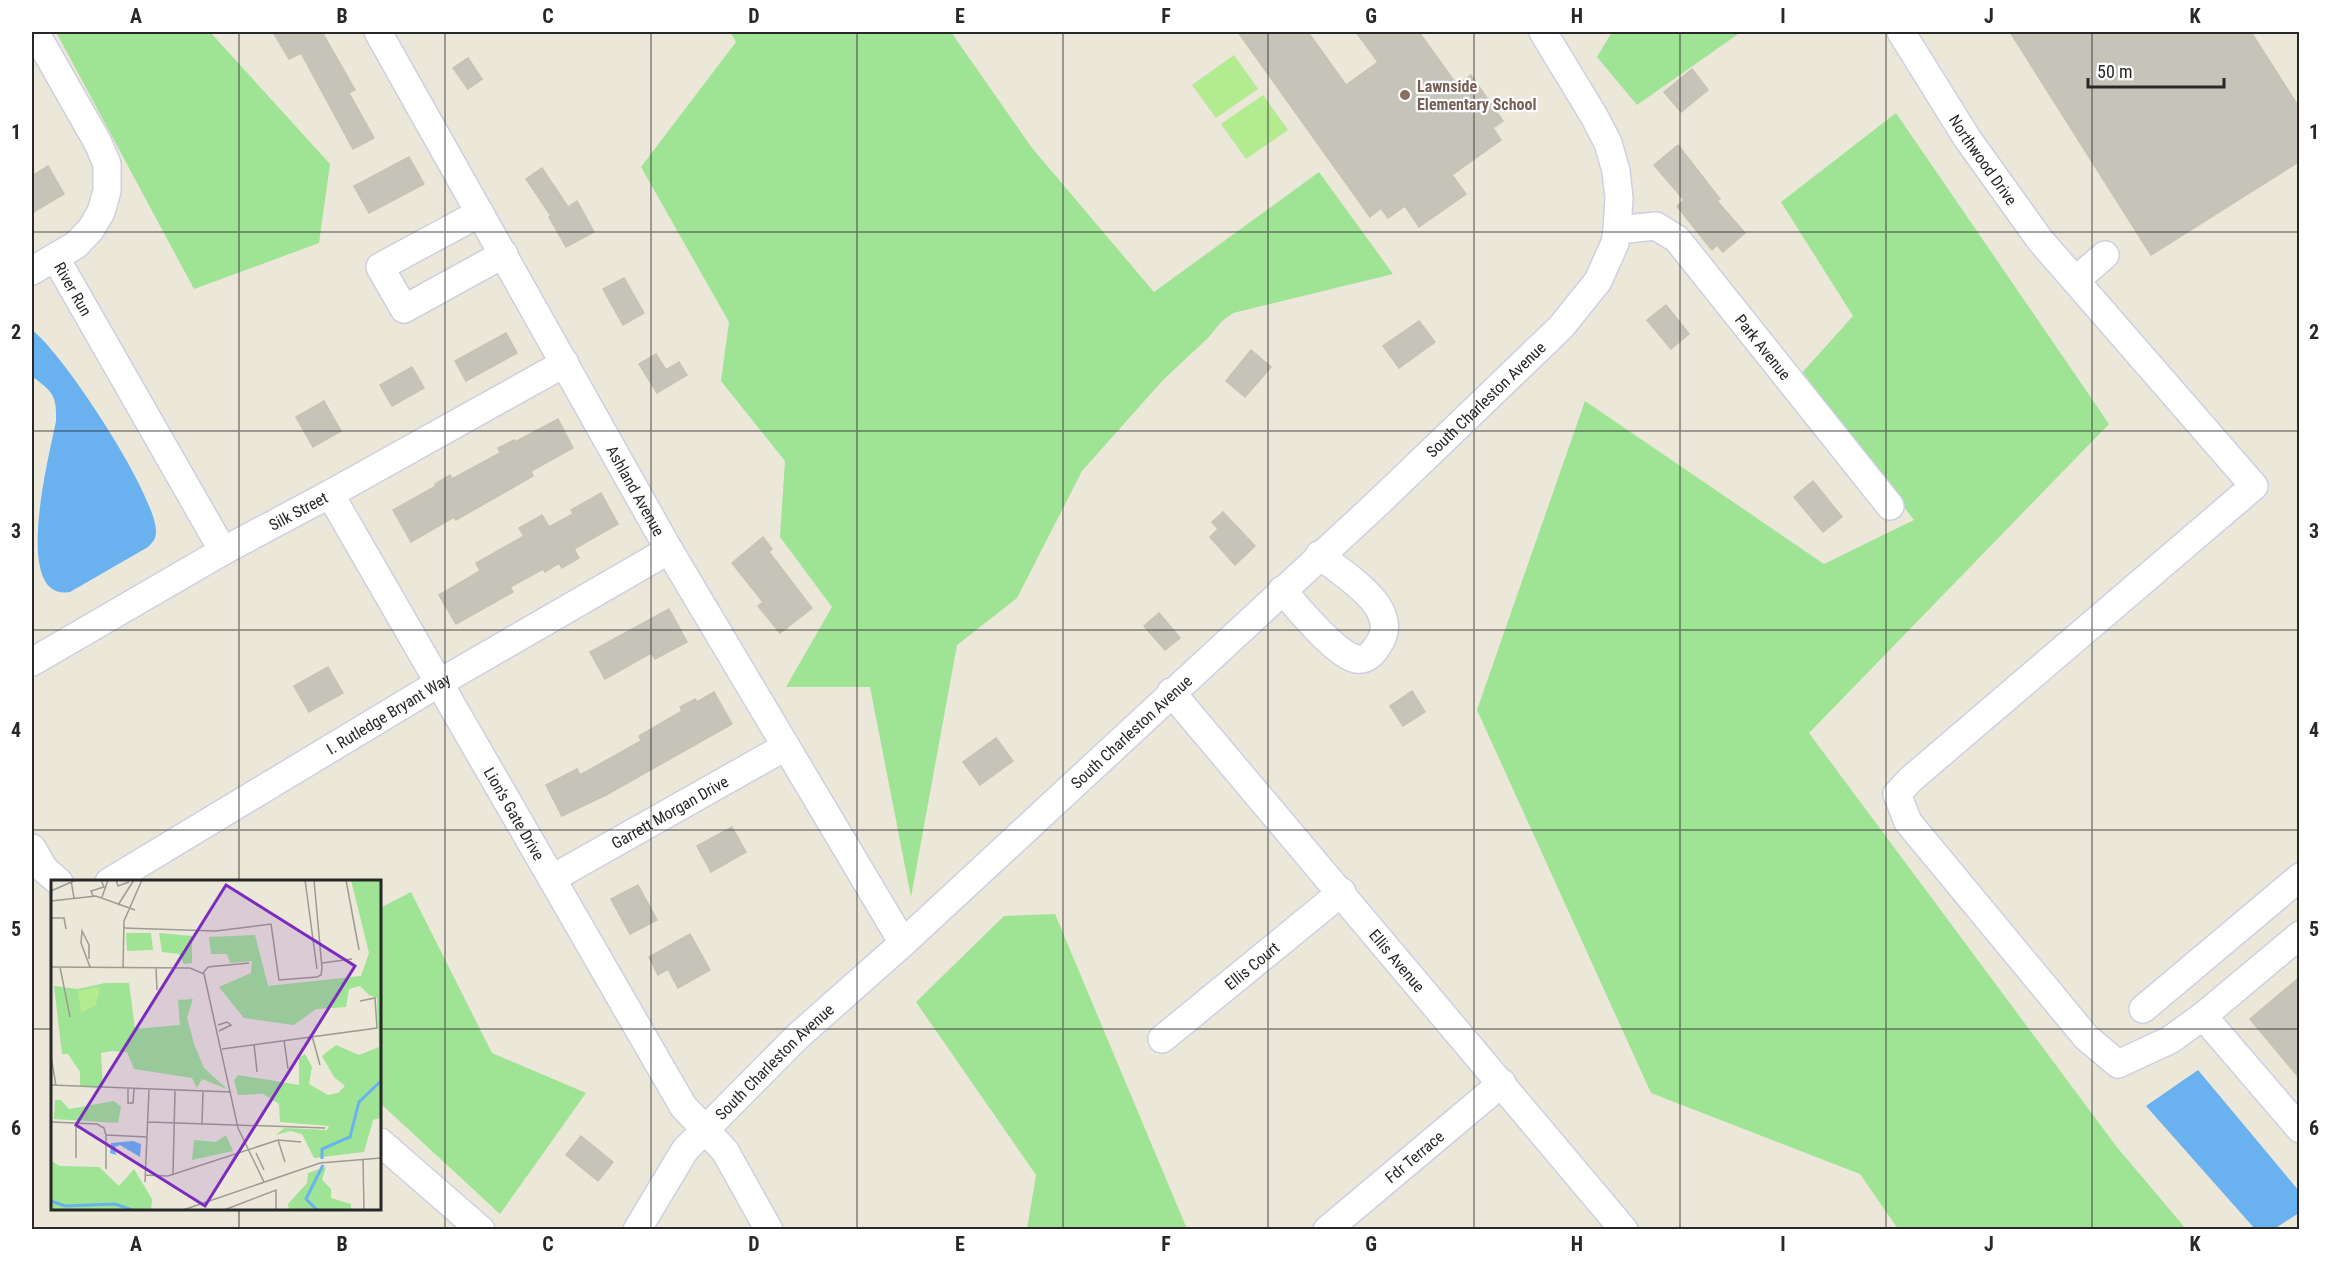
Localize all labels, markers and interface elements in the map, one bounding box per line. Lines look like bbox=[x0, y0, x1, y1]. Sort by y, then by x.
text: A bbox=[130, 4, 142, 28]
text: B bbox=[336, 4, 348, 28]
text: C bbox=[542, 4, 554, 28]
text: D bbox=[748, 4, 760, 28]
text: E bbox=[955, 4, 965, 28]
text: F bbox=[1161, 4, 1171, 28]
text: G bbox=[1365, 4, 1377, 28]
text: H bbox=[1571, 4, 1583, 28]
text: I bbox=[1780, 4, 1786, 28]
text: J bbox=[1984, 4, 1994, 28]
text: K bbox=[2189, 4, 2201, 28]
scale bar bbox=[2088, 51, 2224, 89]
text: 50 m bbox=[2097, 61, 2132, 82]
place label: Lawnside Elementary School bbox=[1417, 77, 1536, 114]
marker: Lawnside Elementary School bbox=[1398, 88, 1412, 102]
street label: Northwood Drive bbox=[1945, 111, 2021, 209]
text: 1 bbox=[11, 120, 21, 144]
text: 1 bbox=[2309, 120, 2319, 144]
street label: River Run bbox=[50, 259, 96, 319]
street label: Park Avenue bbox=[1731, 310, 1795, 383]
text: 2 bbox=[11, 320, 21, 344]
text: 2 bbox=[2309, 320, 2319, 344]
street label: South Charleston Avenue bbox=[1422, 338, 1549, 461]
street label: Ashland Avenue bbox=[603, 442, 669, 539]
street label: Silk Street bbox=[265, 487, 331, 534]
text: 3 bbox=[11, 519, 21, 543]
text: 3 bbox=[2309, 519, 2319, 543]
street label: I. Rutledge Bryant Way bbox=[323, 669, 454, 758]
street label: South Charleston Avenue bbox=[1067, 671, 1196, 792]
text: 4 bbox=[11, 718, 21, 742]
text: 4 bbox=[2309, 718, 2319, 742]
street label: Lion's Gate Drive bbox=[480, 764, 549, 864]
street label: Garrett Morgan Drive bbox=[608, 772, 731, 853]
inset map bbox=[51, 880, 381, 1210]
text: 5 bbox=[11, 917, 21, 941]
text: 5 bbox=[2309, 917, 2319, 941]
street label: Ellis Avenue bbox=[1365, 925, 1429, 996]
street label: Ellis Court bbox=[1221, 938, 1283, 993]
street label: South Charleston Avenue bbox=[711, 1000, 837, 1124]
text: 6 bbox=[11, 1116, 21, 1140]
text: 6 bbox=[2309, 1116, 2319, 1140]
street label: Fdr Terrace bbox=[1381, 1127, 1447, 1187]
text: A bbox=[130, 1232, 142, 1256]
text: B bbox=[336, 1232, 348, 1256]
text: C bbox=[542, 1232, 554, 1256]
text: D bbox=[748, 1232, 760, 1256]
text: E bbox=[955, 1232, 965, 1256]
text: F bbox=[1161, 1232, 1171, 1256]
text: G bbox=[1365, 1232, 1377, 1256]
text: H bbox=[1571, 1232, 1583, 1256]
text: I bbox=[1780, 1232, 1786, 1256]
text: J bbox=[1984, 1232, 1994, 1256]
text: K bbox=[2189, 1232, 2201, 1256]

